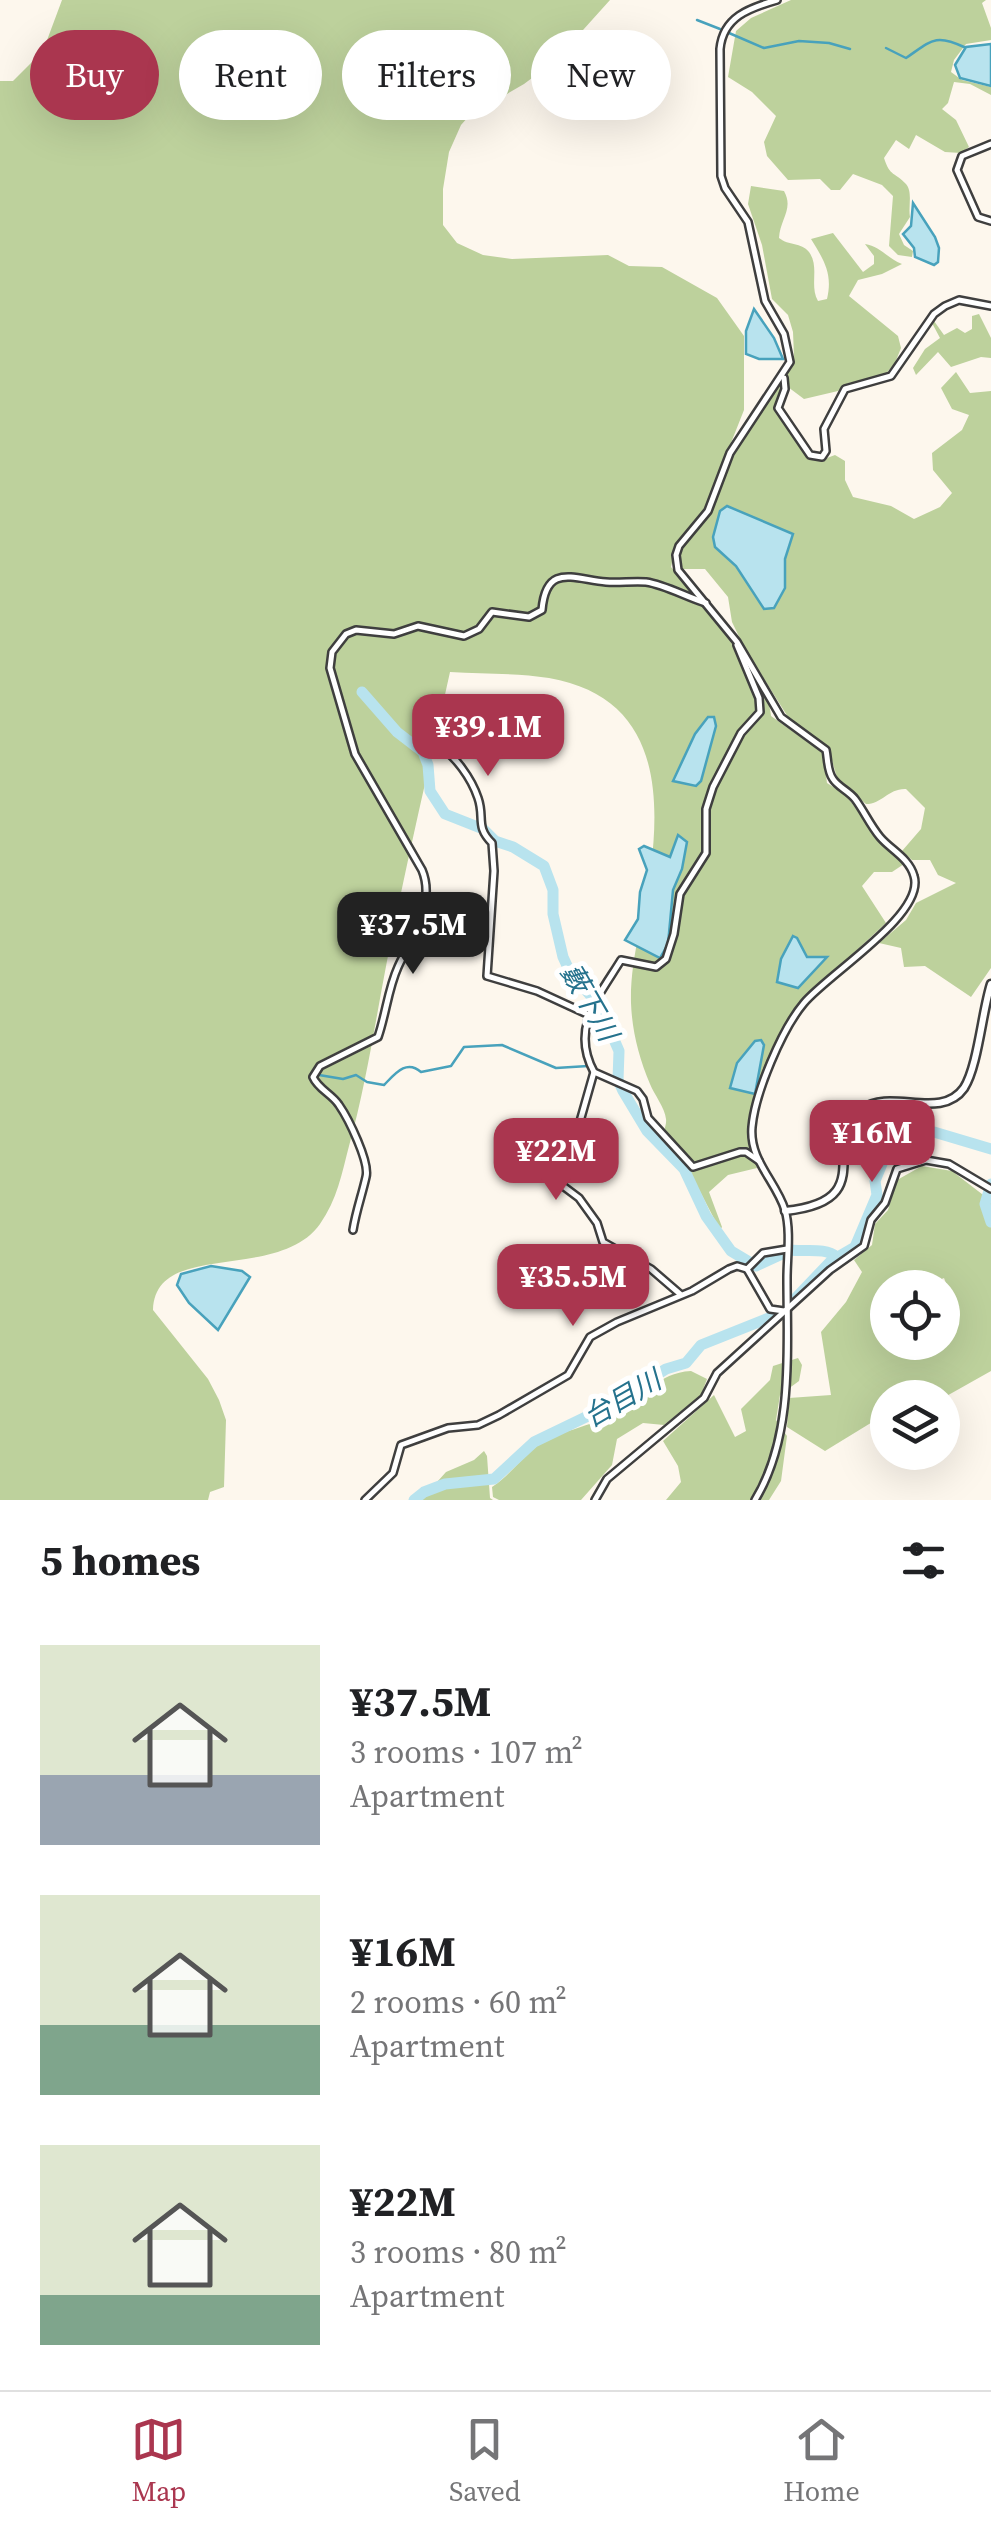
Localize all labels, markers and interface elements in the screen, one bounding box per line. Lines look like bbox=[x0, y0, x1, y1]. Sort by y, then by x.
chip: Buy bbox=[30, 30, 159, 120]
chip: Rent bbox=[179, 30, 322, 120]
chip: Filters bbox=[342, 30, 511, 120]
chip: New bbox=[531, 30, 671, 120]
pin: ¥39.1M bbox=[407, 694, 569, 779]
text: ¥39.1M bbox=[434, 704, 542, 748]
pin: ¥37.5M bbox=[332, 892, 494, 977]
text: ¥37.5M bbox=[359, 902, 467, 946]
water label: 藪下川 bbox=[553, 956, 629, 1050]
pin: ¥16M bbox=[813, 1100, 931, 1185]
text: ¥16M bbox=[832, 1110, 912, 1154]
pin: ¥22M bbox=[497, 1118, 615, 1203]
text: ¥22M bbox=[516, 1128, 596, 1172]
pin: ¥35.5M bbox=[492, 1244, 654, 1329]
text: ¥35.5M bbox=[519, 1254, 627, 1298]
map controls bbox=[870, 1270, 960, 1470]
button: locate bbox=[870, 1270, 960, 1360]
water label: 台目川 bbox=[576, 1359, 670, 1435]
button: layers bbox=[870, 1380, 960, 1470]
text: 5 homes bbox=[40, 1531, 200, 1589]
icon: filters bbox=[896, 1533, 951, 1588]
text: ¥37.5M bbox=[350, 1672, 491, 1730]
icon: home bbox=[120, 1685, 240, 1805]
text: 3 rooms · 107 m² bbox=[350, 1730, 583, 1774]
text: Apartment bbox=[350, 1774, 504, 1818]
text: ¥16M bbox=[350, 1922, 456, 1980]
icon: home bbox=[120, 1935, 240, 2055]
text: 2 rooms · 60 m² bbox=[350, 1980, 567, 2024]
text: Apartment bbox=[350, 2024, 504, 2068]
text: ¥22M bbox=[350, 2172, 456, 2230]
icon: home bbox=[120, 2185, 240, 2305]
text: 3 rooms · 80 m² bbox=[350, 2230, 567, 2274]
text: Apartment bbox=[350, 2274, 504, 2318]
tab: Map bbox=[131, 2412, 186, 2510]
tab: Saved bbox=[449, 2412, 521, 2510]
tab: Home bbox=[783, 2412, 860, 2510]

